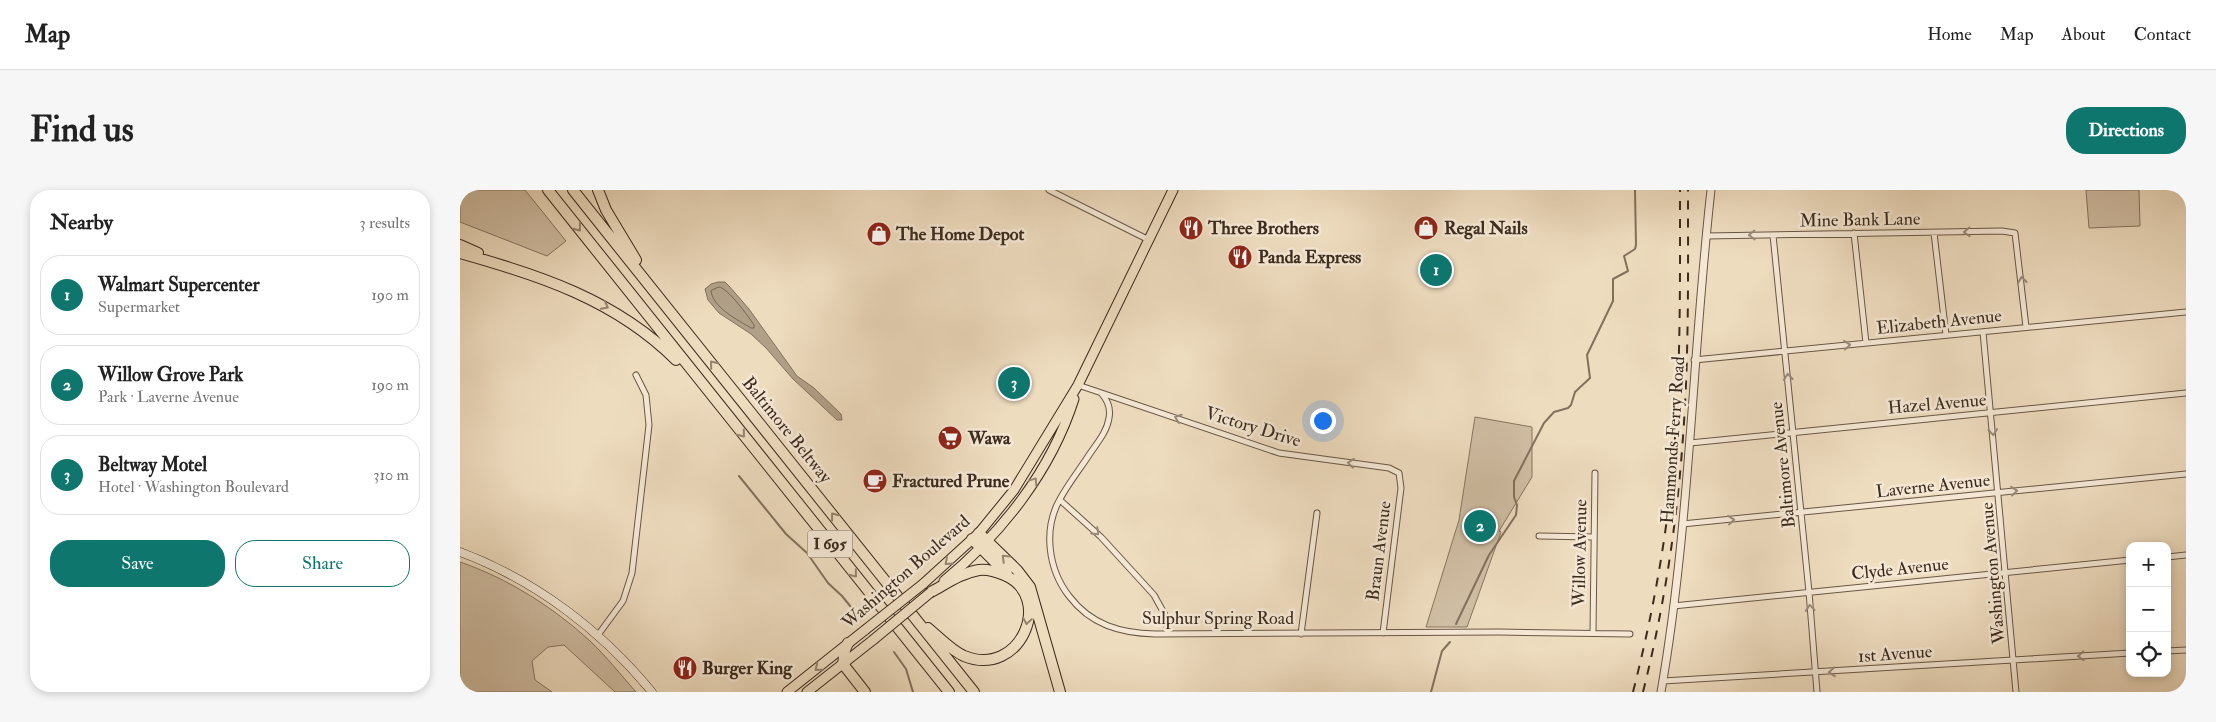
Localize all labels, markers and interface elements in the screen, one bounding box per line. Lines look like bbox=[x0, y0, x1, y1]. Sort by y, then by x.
text: Map bbox=[25, 19, 70, 50]
text: Home bbox=[1927, 23, 1972, 46]
text: Map bbox=[2000, 23, 2034, 46]
text: About bbox=[2062, 23, 2106, 46]
text: Contact bbox=[2134, 23, 2191, 46]
button: Directions bbox=[2066, 107, 2186, 154]
text: Find us bbox=[30, 108, 134, 152]
street label: Mine Bank Lane bbox=[1799, 207, 1921, 233]
text: Nearby bbox=[50, 209, 113, 236]
text: 3 results bbox=[359, 213, 410, 233]
restaurant icon: Three Brothers bbox=[1178, 215, 1204, 241]
shop icon: Regal Nails bbox=[1413, 215, 1439, 241]
place label: Three Brothers bbox=[1207, 217, 1319, 240]
place label: Regal Nails bbox=[1444, 217, 1528, 240]
shop icon: The Home Depot bbox=[866, 221, 892, 247]
one-way arrow bbox=[573, 222, 581, 231]
place label: The Home Depot bbox=[895, 223, 1024, 246]
one-way arrow bbox=[1962, 226, 1970, 237]
one-way arrow bbox=[1747, 230, 1755, 240]
restaurant icon: Panda Express bbox=[1227, 244, 1253, 270]
place label: Panda Express bbox=[1258, 246, 1361, 269]
pin: 1 bbox=[1420, 251, 1452, 289]
text: Walmart Supercenter bbox=[98, 273, 259, 297]
one-way arrow bbox=[2016, 276, 2027, 284]
text: 1 bbox=[64, 285, 70, 305]
text: 190 m bbox=[371, 285, 409, 305]
text: Supermarket bbox=[98, 297, 180, 317]
one-way arrow bbox=[600, 300, 609, 310]
street label: Elizabeth Avenue bbox=[1875, 304, 2003, 340]
one-way arrow bbox=[1844, 340, 1852, 351]
street label: Hammonds Ferry Road bbox=[1656, 355, 1690, 525]
one-way arrow bbox=[710, 361, 718, 370]
text: Willow Grove Park bbox=[98, 363, 243, 387]
pin: 3 bbox=[998, 364, 1030, 402]
street label: Baltimore Beltway bbox=[737, 372, 838, 489]
one-way arrow bbox=[1783, 373, 1794, 381]
text: 2 bbox=[63, 375, 71, 395]
text: 190 m bbox=[371, 375, 409, 395]
text: Park · Laverne Avenue bbox=[98, 387, 239, 407]
street label: Hazel Avenue bbox=[1887, 388, 1988, 420]
street label: Baltimore Avenue bbox=[1765, 400, 1801, 529]
street label: Victory Drive bbox=[1202, 402, 1304, 453]
your location bbox=[1310, 408, 1336, 434]
one-way arrow bbox=[1174, 414, 1183, 424]
supermarket icon: Wawa bbox=[937, 425, 963, 451]
place label: Wawa bbox=[967, 427, 1011, 450]
one-way arrow bbox=[736, 428, 744, 437]
one-way arrow bbox=[1987, 429, 1998, 437]
text: Beltway Motel bbox=[98, 453, 207, 477]
one-way arrow bbox=[1347, 458, 1355, 469]
text: 3 bbox=[64, 465, 70, 485]
text: 310 m bbox=[373, 465, 409, 485]
cafe icon: Fractured Prune bbox=[862, 468, 888, 494]
street label: Laverne Avenue bbox=[1875, 469, 1992, 503]
place label: Fractured Prune bbox=[892, 470, 1010, 493]
text: Hotel · Washington Boulevard bbox=[98, 477, 289, 497]
one-way arrow bbox=[1028, 478, 1037, 487]
one-way arrow bbox=[2011, 486, 2019, 497]
street label: Willow Avenue bbox=[1568, 498, 1592, 608]
street label: Braun Avenue bbox=[1361, 499, 1397, 602]
street label: Washington Avenue bbox=[1975, 501, 2011, 646]
pin: 2 bbox=[1464, 507, 1496, 545]
street label: Washington Boulevard bbox=[836, 510, 975, 635]
one-way arrow bbox=[831, 512, 840, 522]
one-way arrow bbox=[1727, 514, 1735, 525]
one-way arrow bbox=[1090, 526, 1099, 535]
road number: I 695 bbox=[808, 530, 852, 558]
button: Save bbox=[50, 540, 225, 587]
button: Share bbox=[235, 540, 410, 587]
map controls bbox=[2126, 542, 2171, 677]
button: + bbox=[2126, 542, 2171, 587]
street label: Clyde Avenue bbox=[1850, 552, 1950, 586]
one-way arrow bbox=[1001, 554, 1010, 563]
one-way arrow bbox=[945, 556, 954, 565]
one-way arrow bbox=[849, 568, 857, 577]
button: − bbox=[2126, 587, 2171, 632]
one-way arrow bbox=[1805, 604, 1816, 612]
street label: Sulphur Spring Road bbox=[1142, 607, 1294, 630]
one-way arrow bbox=[1023, 617, 1033, 626]
button: locate bbox=[2126, 632, 2171, 677]
street label: 1st Avenue bbox=[1857, 640, 1933, 668]
one-way arrow bbox=[2077, 651, 2085, 662]
restaurant icon: Burger King bbox=[672, 655, 698, 681]
place label: Burger King bbox=[702, 657, 793, 680]
one-way arrow bbox=[814, 662, 823, 671]
one-way arrow bbox=[1827, 666, 1835, 677]

